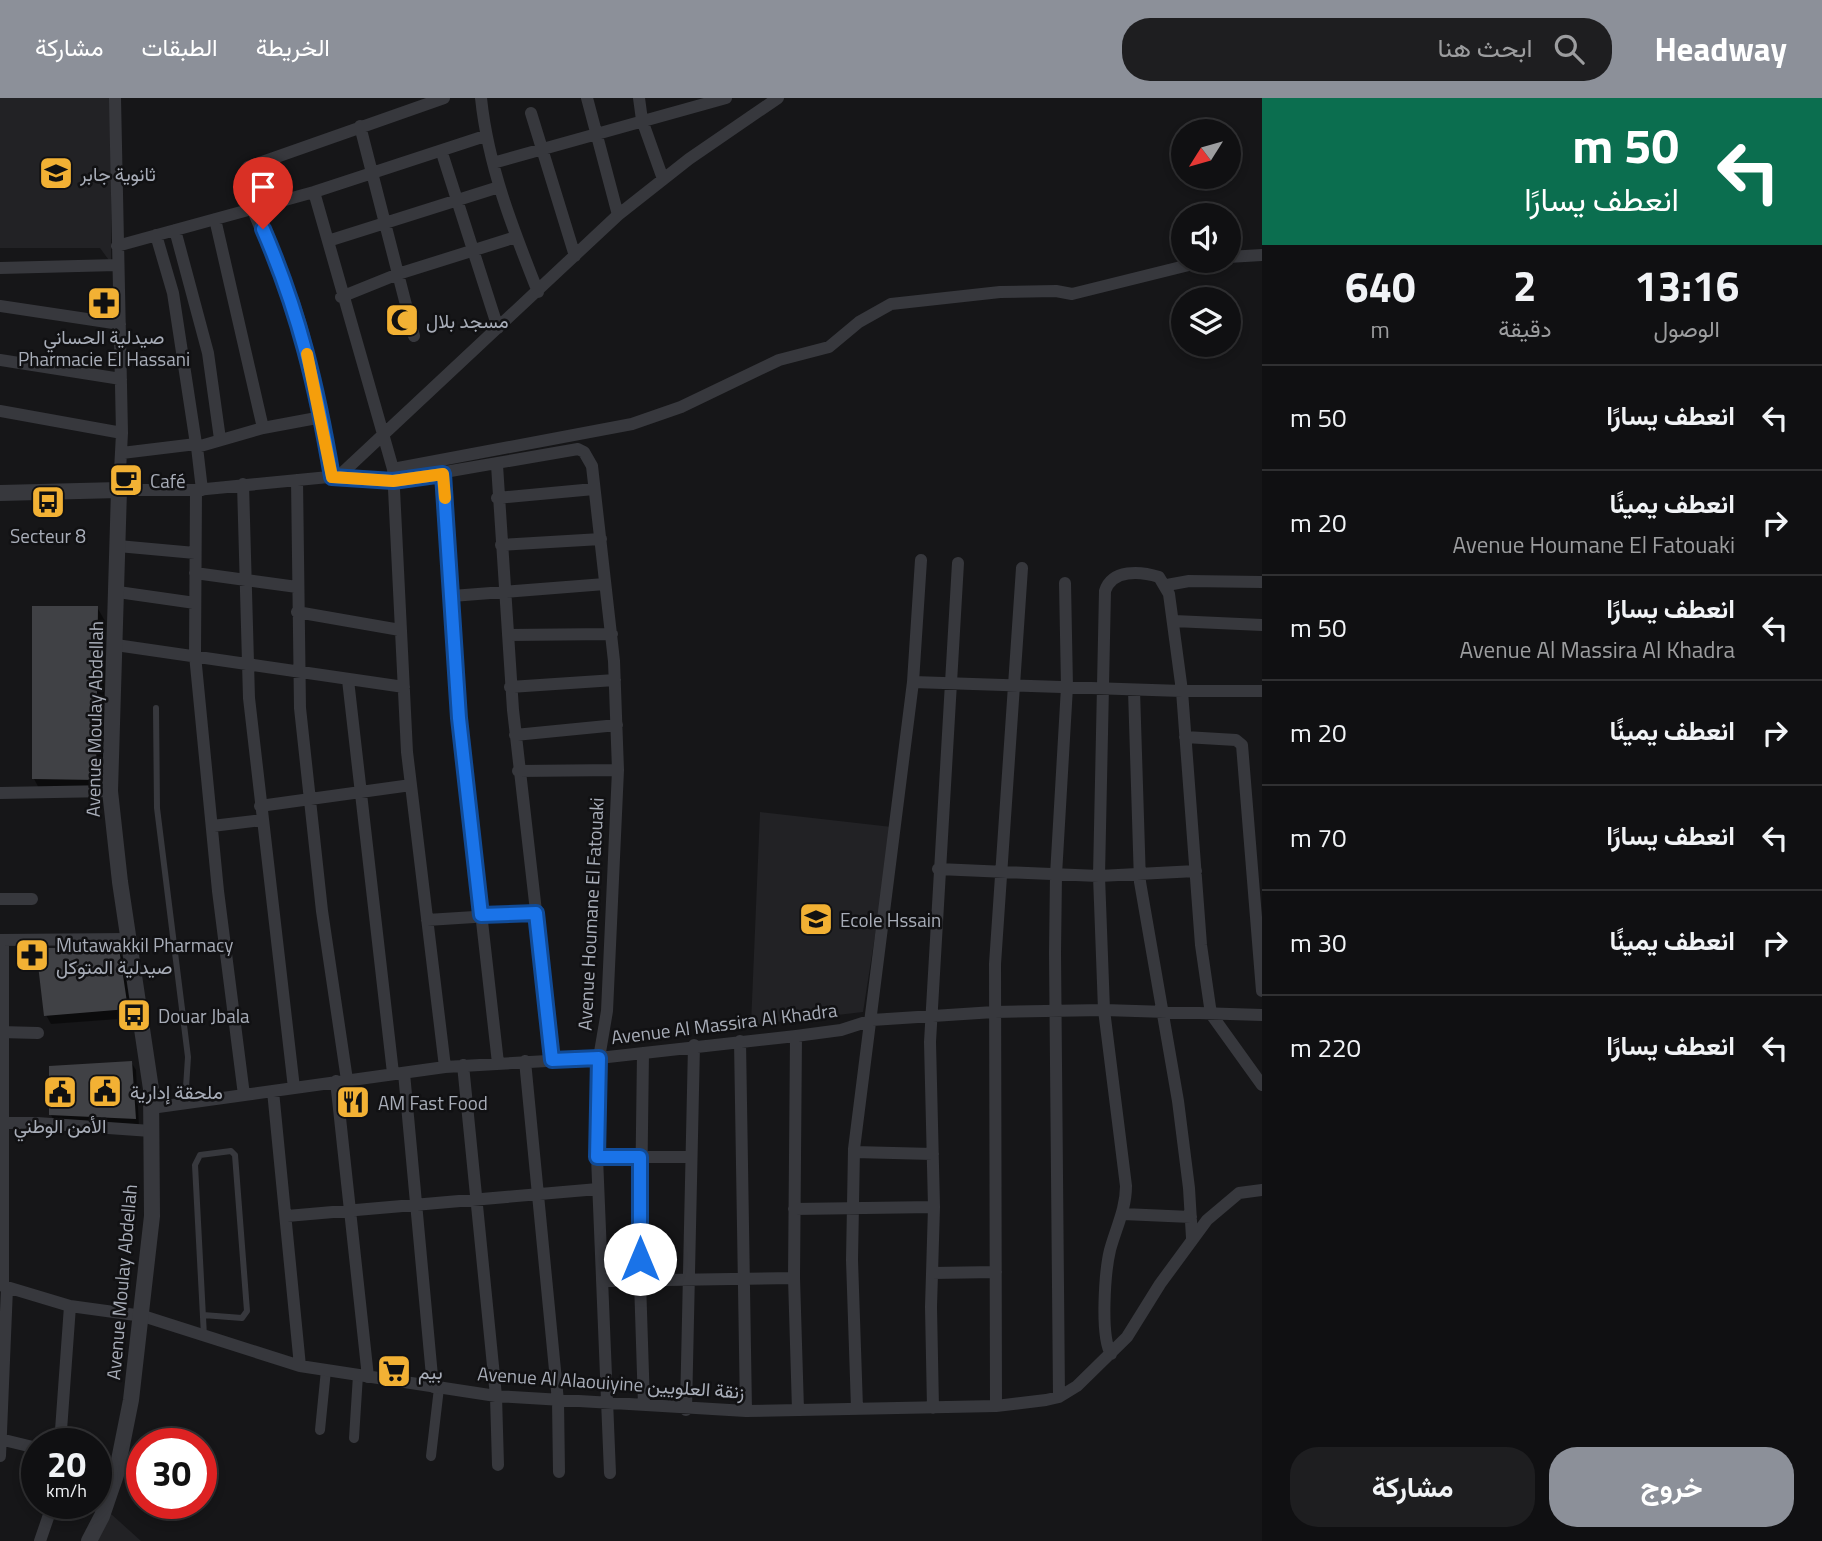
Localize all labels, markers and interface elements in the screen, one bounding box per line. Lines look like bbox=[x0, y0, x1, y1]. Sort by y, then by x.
search box bbox=[1122, 18, 1612, 81]
text: Headway bbox=[1654, 24, 1787, 74]
text: ابحث هنا bbox=[1438, 28, 1532, 67]
text: مشاركة bbox=[35, 29, 103, 65]
text: الطبقات bbox=[141, 29, 218, 65]
text: الخريطة bbox=[256, 29, 330, 65]
icon: search bbox=[1550, 30, 1588, 68]
text: 50 m bbox=[1572, 107, 1679, 182]
north arrow bbox=[1171, 119, 1241, 189]
map controls bbox=[1171, 119, 1241, 357]
icon: left bbox=[1703, 126, 1794, 217]
school or university icon: ثانوية جابر bbox=[37, 154, 75, 192]
pin bbox=[233, 157, 293, 229]
place label: ثانوية جابر bbox=[79, 159, 156, 188]
icon: arrive bbox=[244, 168, 282, 206]
text: انعطف يسارًا bbox=[1524, 175, 1679, 223]
button: sound bbox=[1171, 203, 1241, 273]
text: 2 bbox=[1513, 253, 1537, 317]
text: 13:16 bbox=[1634, 253, 1739, 317]
text: 640 bbox=[1345, 254, 1415, 318]
pharmacy icon: صيدلية الحساني Pharmacie El Hassani bbox=[85, 284, 123, 322]
button: layers bbox=[1171, 287, 1241, 357]
mosque icon: مسجد بلال bbox=[383, 301, 421, 339]
place label: مسجد بلال bbox=[426, 306, 509, 335]
text: دقيقة bbox=[1498, 311, 1552, 346]
text: الوصول bbox=[1654, 311, 1720, 346]
text: m bbox=[1371, 312, 1390, 347]
place label: صيدلية الحساني Pharmacie El Hassani bbox=[18, 322, 190, 373]
text: انعطف يسارًا bbox=[1606, 396, 1735, 435]
text: 50 m bbox=[1290, 398, 1347, 437]
icon: left bbox=[1756, 399, 1794, 437]
cafe icon: Café bbox=[107, 461, 145, 499]
place label: Café bbox=[150, 466, 186, 495]
bus stop icon: Secteur 8 bbox=[29, 483, 67, 521]
text: انعطف يمينًا bbox=[1609, 484, 1735, 523]
text: 20 m bbox=[1290, 503, 1347, 542]
icon: right bbox=[1756, 504, 1794, 542]
place label: Secteur 8 bbox=[10, 521, 86, 550]
text: Avenue Houmane El Fatouaki bbox=[1452, 527, 1735, 562]
text: انعطف يسارًا bbox=[1606, 589, 1735, 628]
text: 50 m bbox=[1290, 608, 1347, 647]
icon: left bbox=[1756, 609, 1794, 647]
street label: Avenue Moulay Abdellah bbox=[78, 621, 110, 817]
text: Avenue Al Massira Al Khadra bbox=[1459, 632, 1735, 667]
text: انعطف يمينًا bbox=[1609, 711, 1735, 750]
text: 20 m bbox=[1290, 713, 1347, 752]
icon: right bbox=[1756, 714, 1794, 752]
street label: Avenue Houmane El Fatouaki bbox=[569, 797, 611, 1031]
text: انعطف يسارًا bbox=[1606, 816, 1735, 855]
text: 70 m bbox=[1290, 818, 1347, 857]
icon: left bbox=[1756, 819, 1794, 857]
school or university icon: Ecole Hssain bbox=[797, 900, 835, 938]
place label: Ecole Hssain bbox=[840, 905, 941, 934]
text: انعطف يمينًا bbox=[1609, 921, 1735, 960]
text: 30 m bbox=[1290, 923, 1347, 962]
icon: right bbox=[1756, 924, 1794, 962]
place label: Mutawakkil Pharmacy صيدلية المتوكل bbox=[56, 930, 234, 981]
pharmacy icon: Mutawakkil Pharmacy صيدلية المتوكل bbox=[13, 936, 51, 974]
street label: Avenue Al Massira Al Khadra bbox=[609, 995, 839, 1051]
bus stop icon: Douar Jbala bbox=[115, 996, 153, 1034]
place label: Douar Jbala bbox=[158, 1001, 250, 1030]
text: انعطف يسارًا bbox=[1606, 1026, 1735, 1065]
text: 220 m bbox=[1290, 1028, 1361, 1067]
icon: left bbox=[1756, 1029, 1794, 1067]
public building icon: ملحقة إدارية bbox=[86, 1072, 124, 1110]
public building icon: الأمن الوطني bbox=[41, 1073, 79, 1111]
place label: ملحقة إدارية bbox=[130, 1077, 223, 1106]
restaurant icon: AM Fast Food bbox=[334, 1083, 372, 1121]
place label: AM Fast Food bbox=[378, 1088, 488, 1117]
place label: الأمن الوطني bbox=[14, 1111, 106, 1142]
street label: Avenue Moulay Abdellah bbox=[98, 1183, 144, 1381]
position arrow bbox=[603, 1222, 677, 1296]
supermarket icon: بيم bbox=[375, 1352, 413, 1390]
place label: بيم bbox=[418, 1357, 443, 1386]
street label: Avenue Al Alaouiyine زنقة العلويين bbox=[477, 1358, 745, 1406]
speed limit sign: 30 bbox=[126, 1428, 217, 1519]
text: 20 bbox=[47, 1437, 86, 1491]
button: مشاركة bbox=[1290, 1447, 1535, 1527]
button: خروج bbox=[1549, 1447, 1794, 1527]
text: km/h bbox=[46, 1477, 87, 1504]

